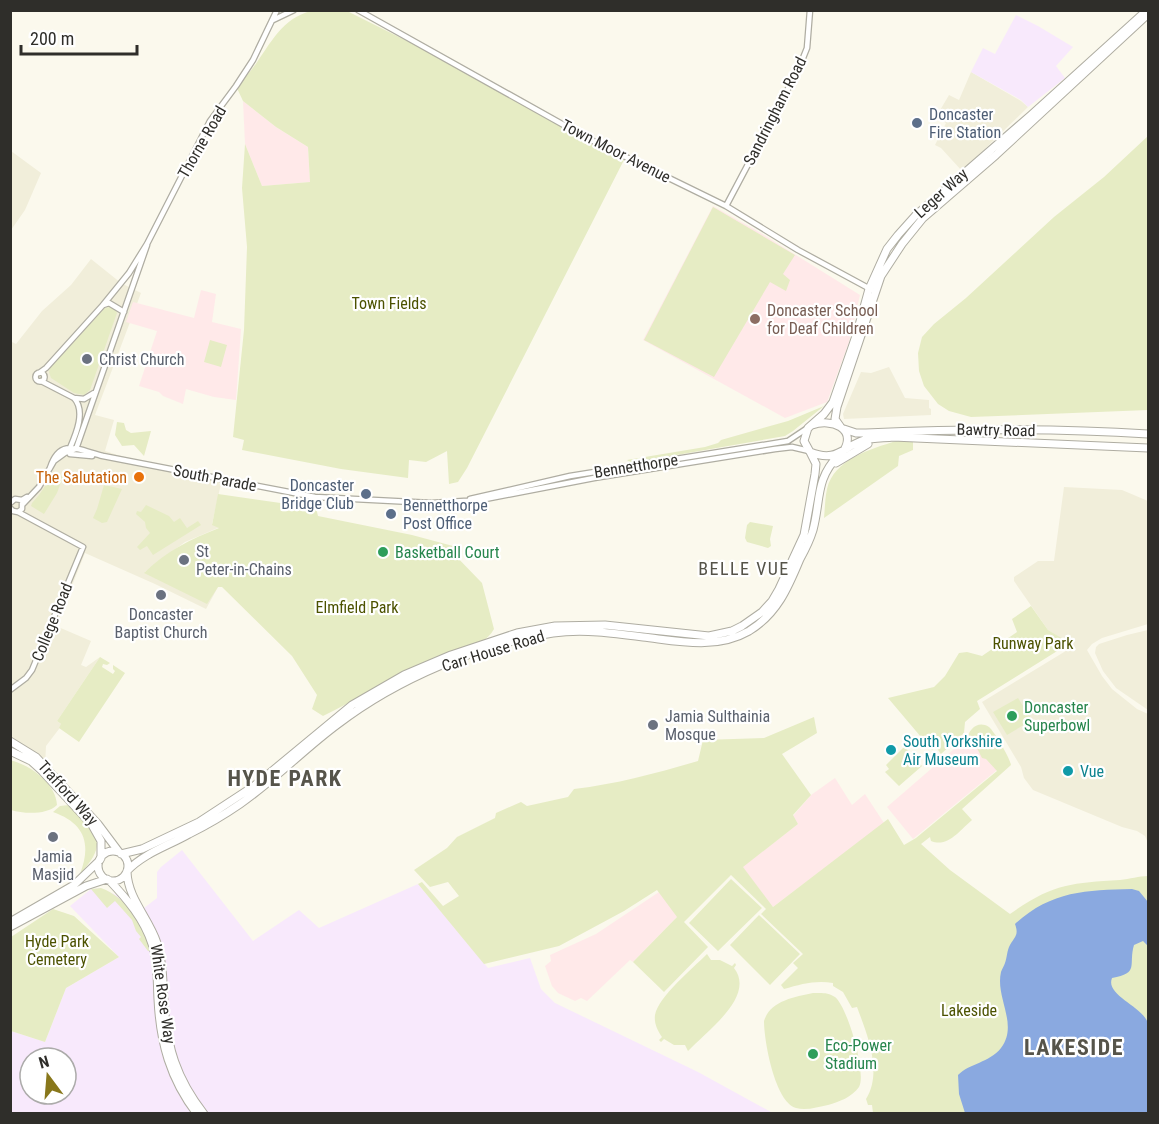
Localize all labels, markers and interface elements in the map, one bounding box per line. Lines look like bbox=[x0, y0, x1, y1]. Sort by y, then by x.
scale bar bbox=[21, 18, 136, 56]
text: 200 m bbox=[30, 28, 74, 49]
street label: Sandringham Road bbox=[740, 54, 810, 168]
street label: Thorne Road bbox=[174, 103, 230, 181]
place label: Doncaster Fire Station bbox=[929, 105, 1001, 142]
street label: Town Moor Avenue bbox=[558, 115, 674, 187]
marker: Doncaster Fire Station bbox=[910, 116, 924, 130]
street label: Leger Way bbox=[910, 164, 972, 222]
park label: Town Fields bbox=[351, 294, 427, 313]
place label: Doncaster School for Deaf Children bbox=[767, 301, 878, 338]
marker: Doncaster School for Deaf Children bbox=[748, 312, 762, 326]
place label: Christ Church bbox=[99, 350, 184, 369]
marker: Christ Church bbox=[80, 352, 94, 366]
street label: Bawtry Road bbox=[956, 420, 1036, 440]
street label: Bennetthorpe bbox=[593, 450, 679, 482]
street label: South Parade bbox=[172, 461, 258, 495]
place label: The Salutation bbox=[36, 468, 127, 487]
marker: The Salutation bbox=[132, 470, 146, 484]
place label: Doncaster Bridge Club bbox=[281, 476, 354, 513]
marker: Doncaster Bridge Club bbox=[359, 487, 373, 501]
place label: Bennetthorpe Post Office bbox=[403, 496, 488, 533]
marker: Bennetthorpe Post Office bbox=[384, 507, 398, 521]
place label: St Peter-in-Chains bbox=[196, 542, 292, 579]
place label: Basketball Court bbox=[395, 543, 500, 562]
marker: Basketball Court bbox=[376, 545, 390, 559]
marker: St Peter-in-Chains bbox=[177, 553, 191, 567]
district label: BELLE VUE bbox=[698, 558, 790, 579]
street label: College Road bbox=[28, 580, 76, 664]
marker: Doncaster Baptist Church bbox=[154, 588, 168, 602]
park label: Elmfield Park bbox=[316, 598, 399, 617]
place label: Doncaster Baptist Church bbox=[115, 605, 207, 642]
street label: Carr House Road bbox=[439, 626, 547, 676]
park label: Runway Park bbox=[993, 634, 1074, 653]
place label: Doncaster Superbowl bbox=[1024, 698, 1090, 735]
place label: Jamia Sulthainia Mosque bbox=[665, 707, 770, 744]
marker: Doncaster Superbowl bbox=[1005, 709, 1019, 723]
marker: Jamia Sulthainia Mosque bbox=[646, 718, 660, 732]
place label: South Yorkshire Air Museum bbox=[903, 732, 1002, 769]
marker: South Yorkshire Air Museum bbox=[884, 743, 898, 757]
street label: Trafford Way bbox=[34, 757, 102, 830]
place label: Vue bbox=[1080, 762, 1104, 781]
marker: Vue bbox=[1061, 764, 1075, 778]
district label: HYDE PARK bbox=[227, 766, 343, 791]
marker: Jamia Masjid bbox=[46, 830, 60, 844]
place label: Jamia Masjid bbox=[32, 847, 74, 884]
park label: Hyde Park Cemetery bbox=[25, 932, 90, 969]
street label: White Rose Way bbox=[147, 943, 179, 1045]
park label: Lakeside bbox=[941, 1001, 997, 1020]
district label: LAKESIDE bbox=[1024, 1035, 1124, 1060]
place label: Eco-Power Stadium bbox=[825, 1036, 892, 1073]
north arrow bbox=[18, 1046, 78, 1106]
marker: Eco-Power Stadium bbox=[806, 1047, 820, 1061]
text: N bbox=[37, 1052, 51, 1073]

